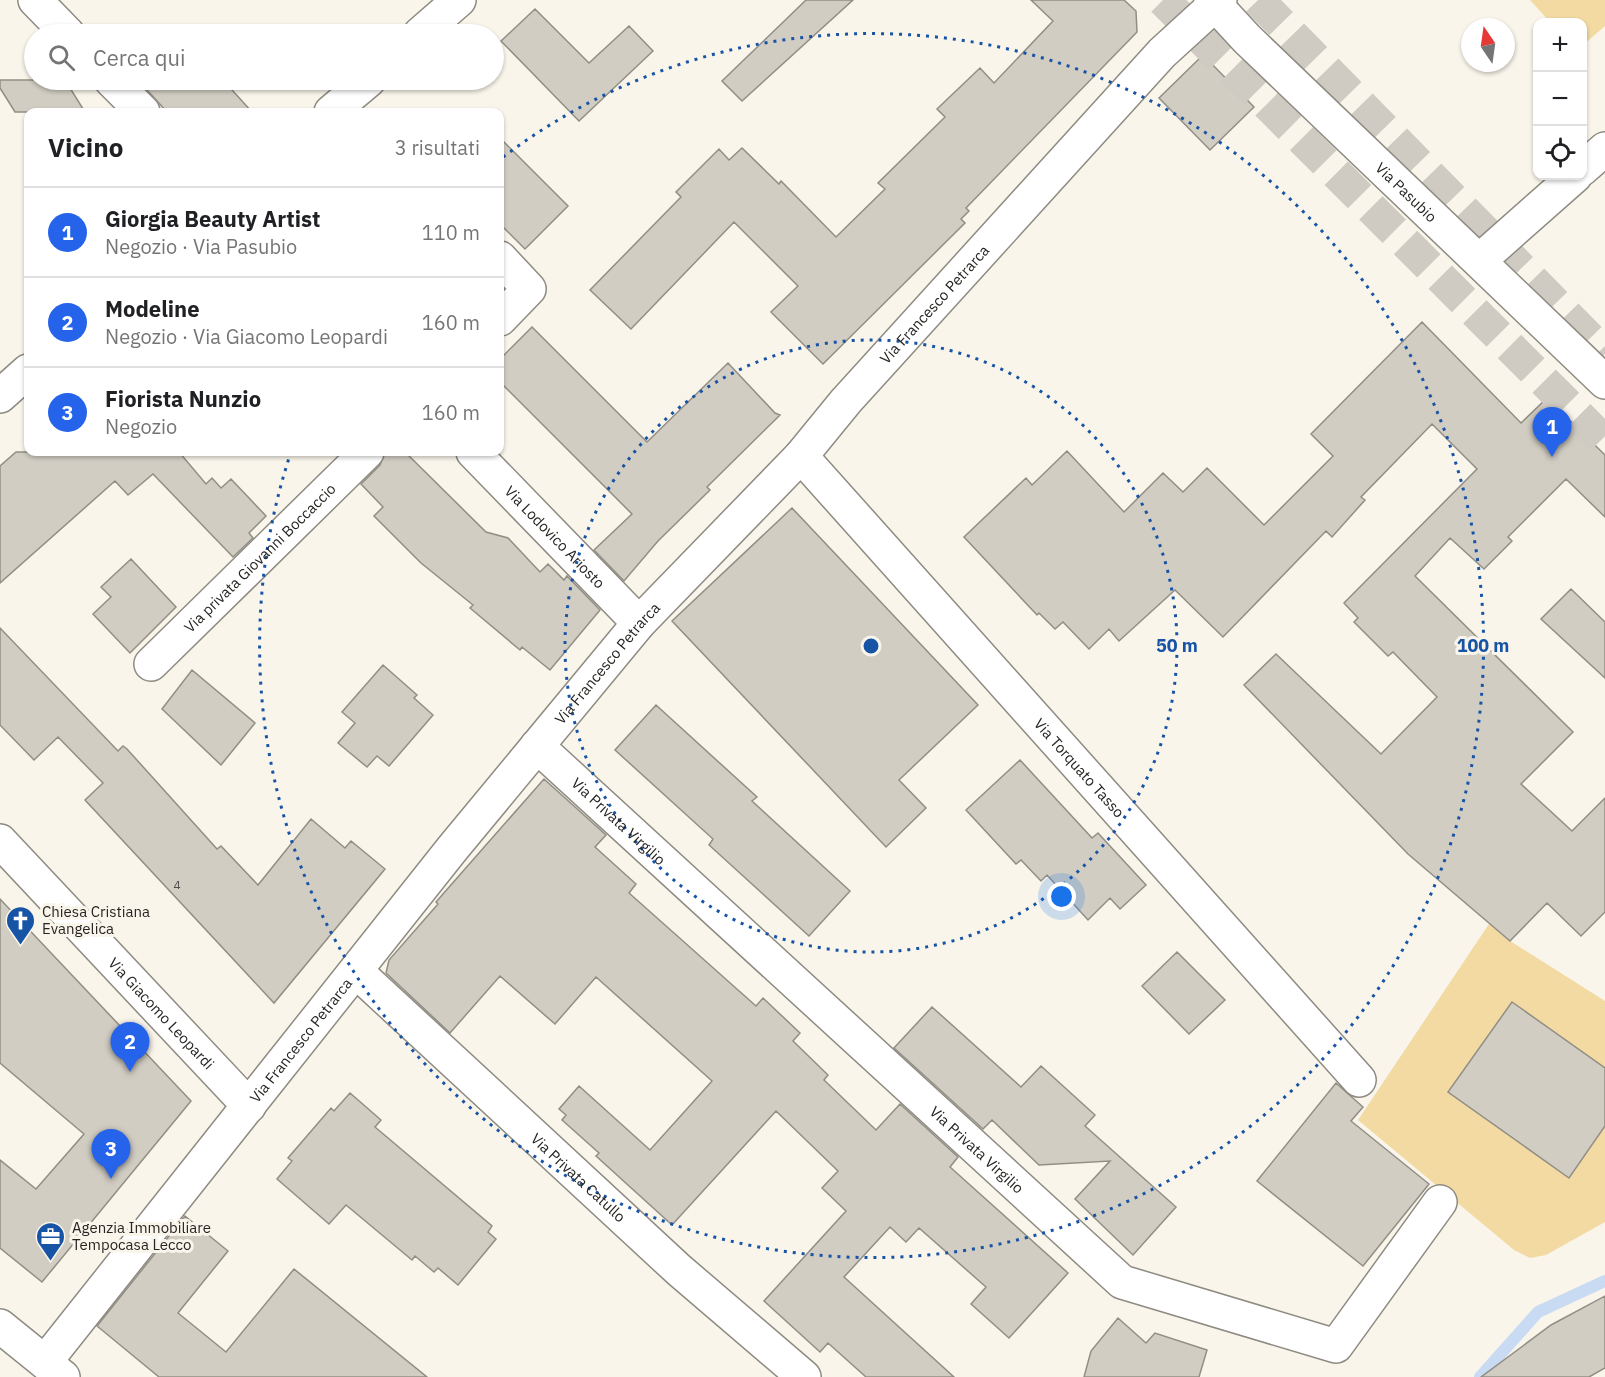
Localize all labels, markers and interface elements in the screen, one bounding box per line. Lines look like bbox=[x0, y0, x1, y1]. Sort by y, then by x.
north arrow bbox=[1461, 18, 1515, 72]
map controls bbox=[1533, 18, 1587, 180]
button: + bbox=[1533, 18, 1587, 72]
search box bbox=[24, 24, 504, 90]
icon: search bbox=[45, 41, 78, 74]
text: Cerca qui bbox=[93, 43, 185, 72]
button: − bbox=[1533, 72, 1587, 126]
button: locate bbox=[1533, 126, 1587, 180]
text: Vicino bbox=[48, 130, 123, 164]
text: 3 risultati bbox=[395, 134, 480, 161]
street label: Via Pasubio bbox=[1372, 158, 1441, 226]
text: Giorgia Beauty Artist bbox=[105, 204, 320, 233]
text: 1 bbox=[62, 219, 74, 246]
text: 110 m bbox=[422, 219, 480, 246]
text: Negozio · Via Pasubio bbox=[105, 233, 297, 260]
street label: Via Francesco Petrarca bbox=[875, 241, 993, 367]
text: Modeline bbox=[105, 294, 200, 323]
text: 2 bbox=[62, 309, 74, 336]
text: 160 m bbox=[422, 309, 480, 336]
text: Negozio · Via Giacomo Leopardi bbox=[105, 323, 388, 350]
text: Fiorista Nunzio bbox=[105, 384, 261, 413]
text: 3 bbox=[62, 399, 74, 426]
text: 160 m bbox=[422, 399, 480, 426]
pin: 1 bbox=[1532, 408, 1572, 457]
text: Negozio bbox=[105, 413, 177, 440]
street label: Via privata Giovanni Boccaccio bbox=[180, 479, 339, 636]
street label: Via Lodovico Ariosto bbox=[501, 481, 609, 592]
street label: Via Francesco Petrarca bbox=[550, 598, 664, 728]
text: 50 m bbox=[1156, 634, 1198, 657]
text: 100 m bbox=[1457, 634, 1509, 657]
centre of rings bbox=[861, 636, 881, 656]
street label: Via Torquato Tasso bbox=[1030, 714, 1129, 821]
street label: Via Privata Virgilio bbox=[568, 773, 670, 869]
house number: 4 bbox=[173, 877, 181, 892]
your location bbox=[1047, 882, 1076, 911]
place label: Chiesa Cristiana Evangelica bbox=[42, 902, 150, 938]
church icon: Chiesa Cristiana Evangelica bbox=[5, 904, 37, 946]
street label: Via Giacomo Leopardi bbox=[105, 953, 219, 1073]
street label: Via Francesco Petrarca bbox=[245, 974, 356, 1106]
pin: 2 bbox=[110, 1022, 150, 1072]
street label: Via Privata Virgilio bbox=[926, 1101, 1028, 1197]
street label: Via Privata Catullo bbox=[527, 1129, 630, 1226]
pin: 3 bbox=[92, 1130, 130, 1179]
place label: Agenzia Immobiliare Tempocasa Lecco bbox=[72, 1218, 211, 1254]
office icon: Agenzia Immobiliare Tempocasa Lecco bbox=[35, 1220, 67, 1262]

